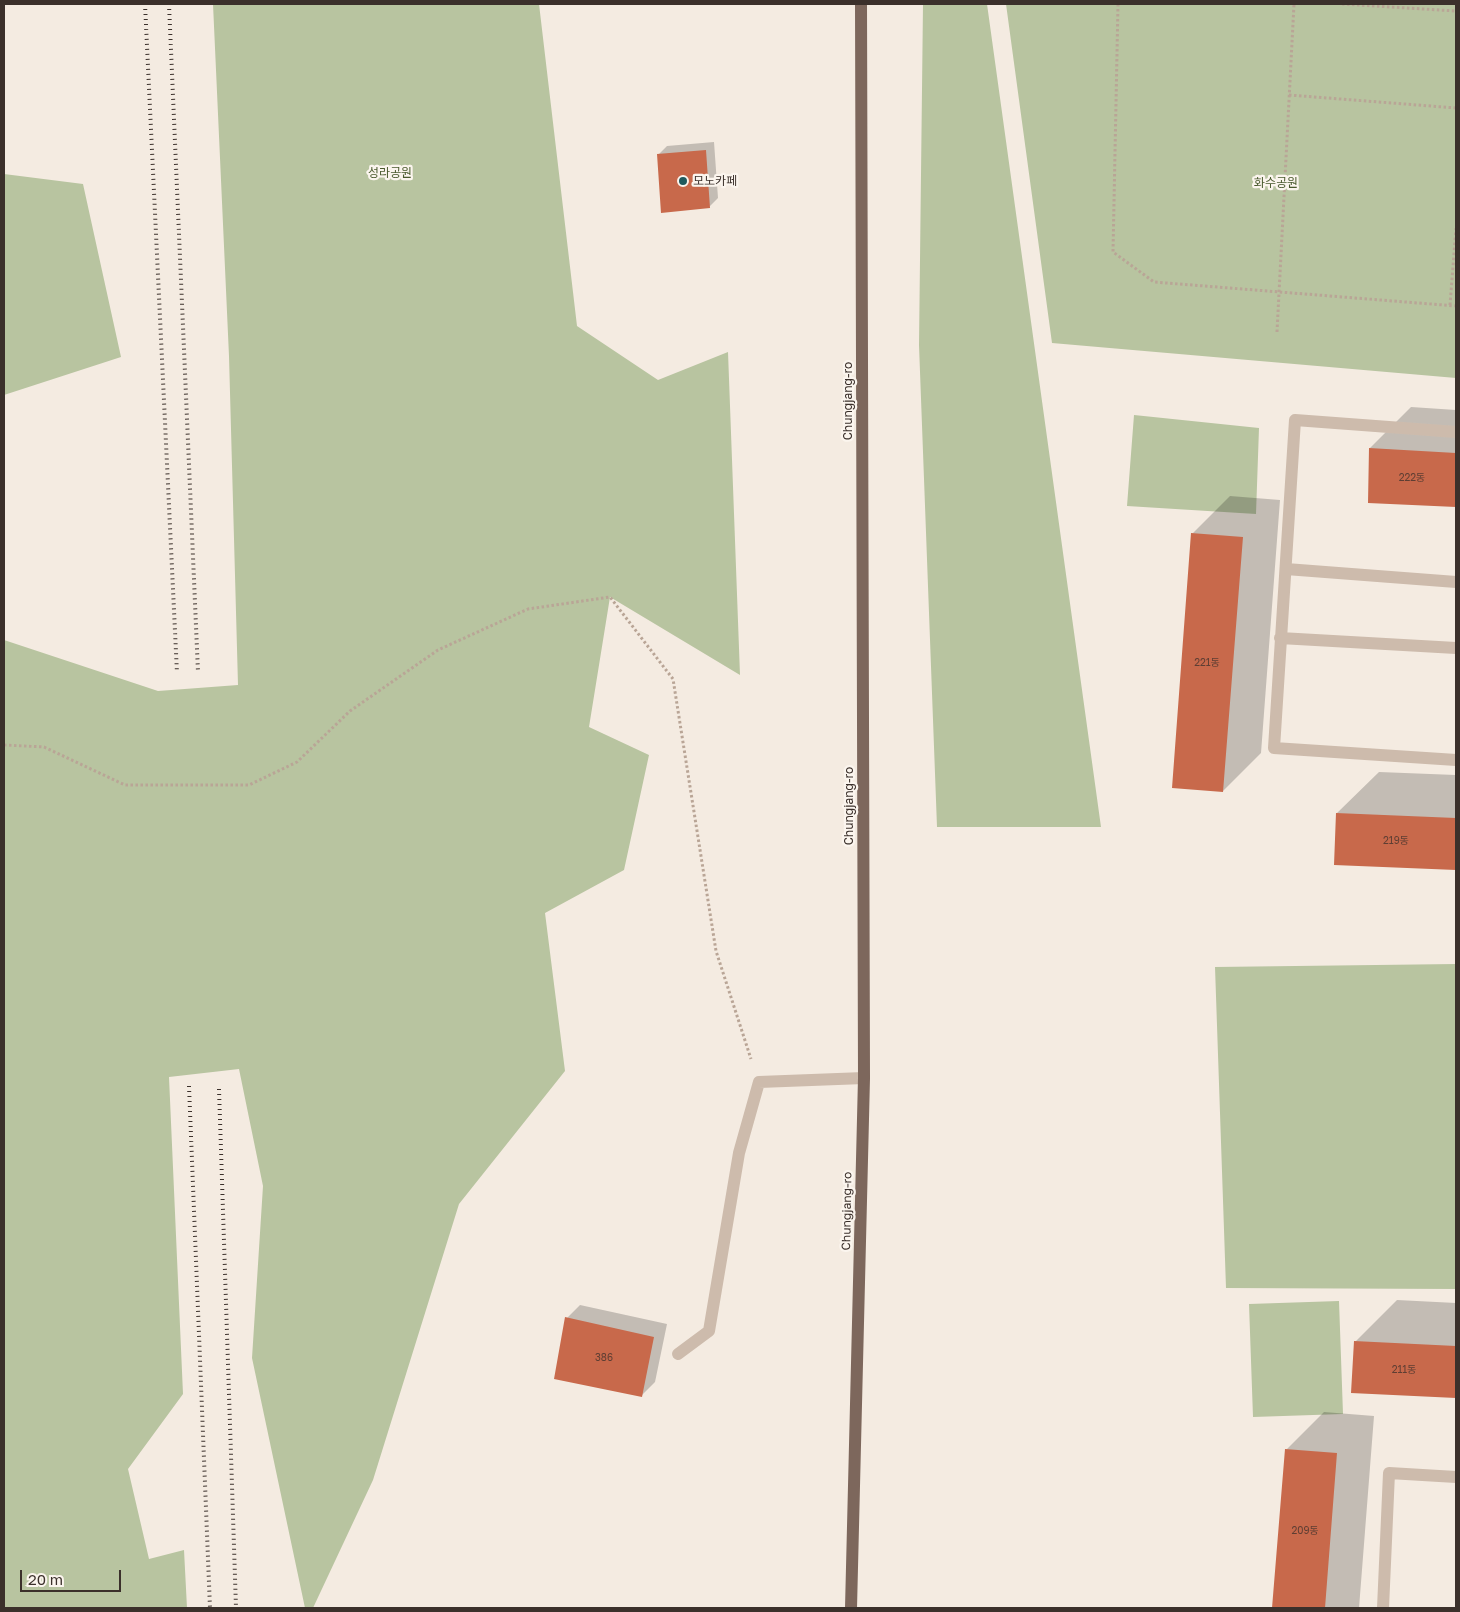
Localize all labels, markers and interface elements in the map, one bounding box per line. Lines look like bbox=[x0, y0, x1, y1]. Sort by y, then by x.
park label: 성라공원 bbox=[368, 166, 412, 180]
place label: 모노카페 bbox=[693, 174, 737, 188]
marker: 모노카페 bbox=[677, 175, 689, 187]
park label: 화수공원 bbox=[1254, 176, 1298, 190]
street label: Chungjang-ro bbox=[841, 362, 855, 440]
house number: 222동 bbox=[1399, 472, 1425, 484]
house number: 221동 bbox=[1194, 657, 1220, 669]
street label: Chungjang-ro bbox=[842, 767, 856, 845]
house number: 219동 bbox=[1383, 835, 1409, 847]
street label: Chungjang-ro bbox=[839, 1172, 855, 1250]
house number: 386 bbox=[595, 1352, 613, 1364]
house number: 211동 bbox=[1392, 1364, 1416, 1376]
house number: 209동 bbox=[1291, 1525, 1319, 1537]
scale bar bbox=[22, 1560, 124, 1592]
text: 20 m bbox=[28, 1570, 63, 1588]

